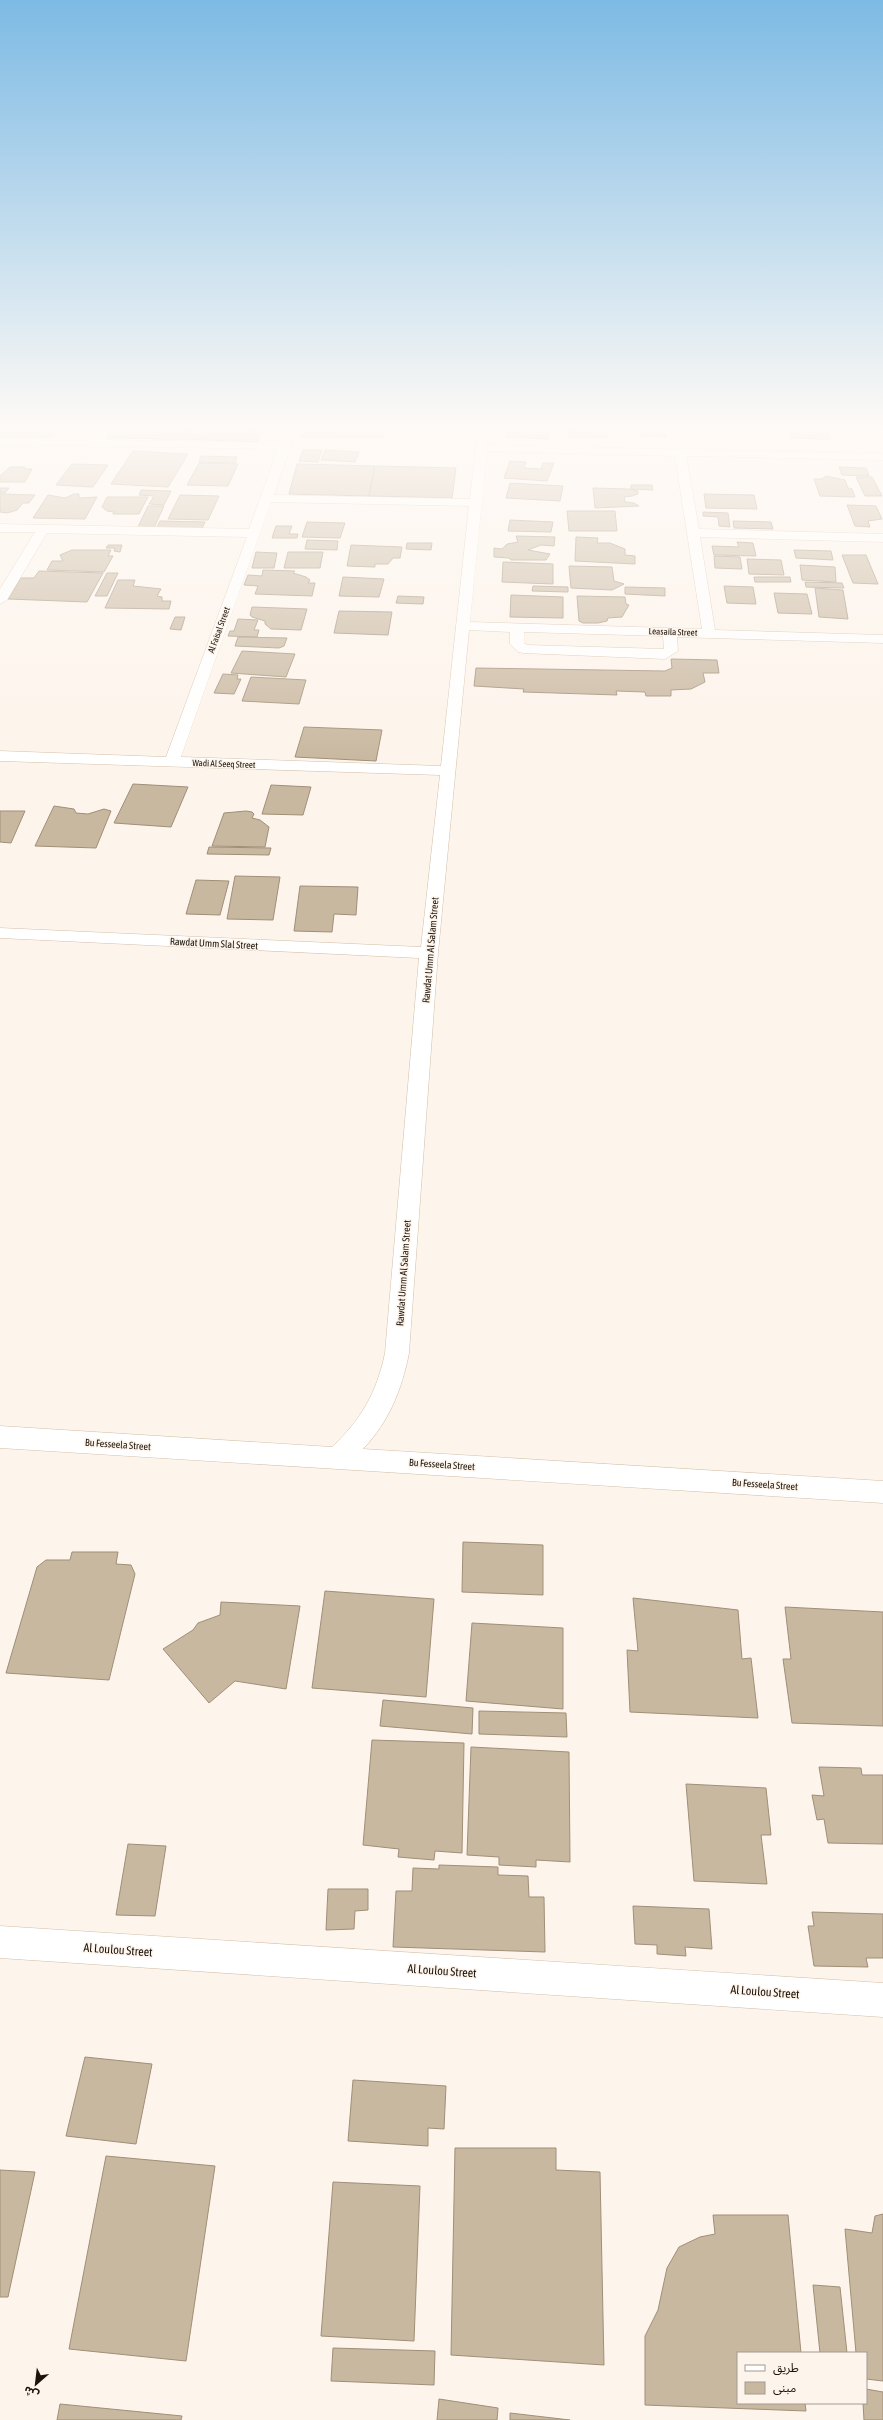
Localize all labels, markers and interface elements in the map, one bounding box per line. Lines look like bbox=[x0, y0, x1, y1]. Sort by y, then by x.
street label: Al Faisal Street bbox=[206, 605, 232, 654]
street label: Leasaila Street bbox=[648, 626, 698, 638]
street label: Wadi Al Seeq Street bbox=[192, 758, 256, 770]
street label: Rawdat Umm Al Salam Street bbox=[420, 896, 441, 1004]
street label: Rawdat Umm Slal Street bbox=[170, 936, 258, 951]
street label: Rawdat Umm Al Salam Street bbox=[394, 1219, 413, 1326]
street label: Bu Fesseela Street bbox=[85, 1437, 151, 1452]
street label: Bu Fesseela Street bbox=[409, 1457, 475, 1472]
street label: Bu Fesseela Street bbox=[732, 1477, 798, 1492]
street label: Al Loulou Street bbox=[83, 1941, 154, 1959]
street label: Al Loulou Street bbox=[407, 1962, 478, 1980]
street label: Al Loulou Street bbox=[730, 1983, 801, 2001]
legend bbox=[737, 2352, 867, 2404]
text: طريق bbox=[773, 2361, 799, 2376]
north arrow bbox=[16, 2364, 56, 2404]
text: مبنى bbox=[773, 2381, 796, 2395]
text: ش bbox=[22, 2383, 41, 2402]

